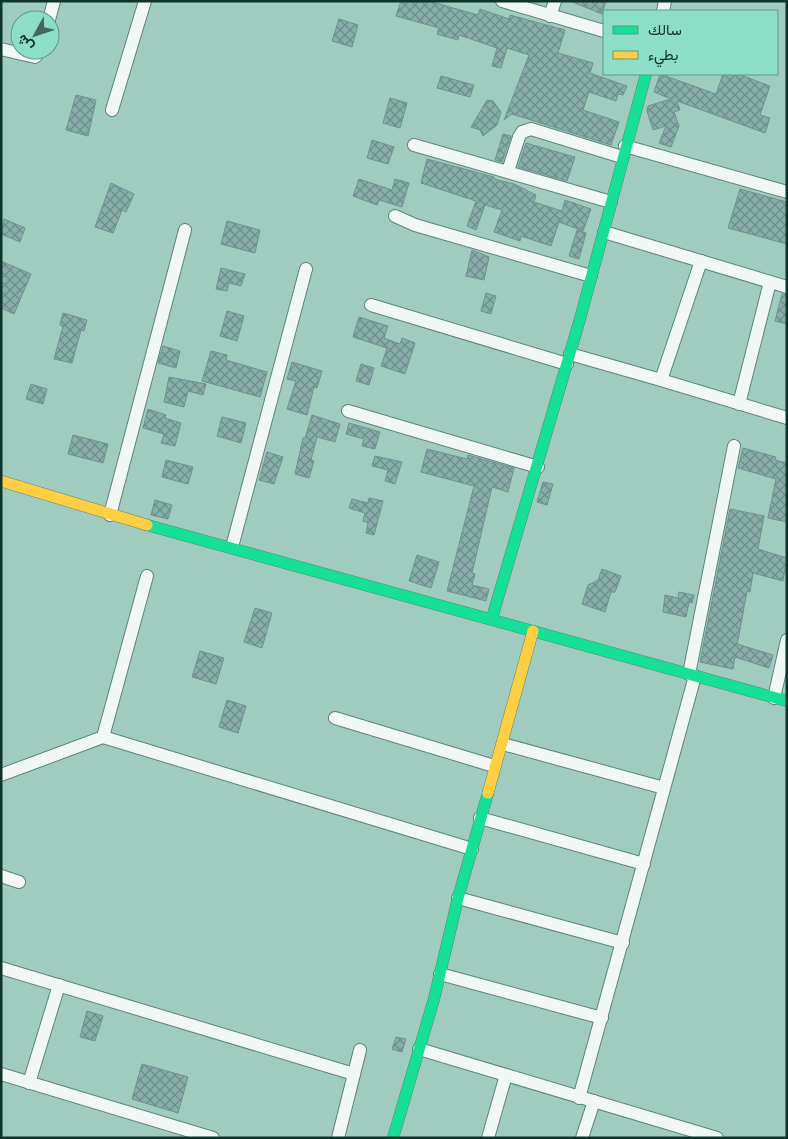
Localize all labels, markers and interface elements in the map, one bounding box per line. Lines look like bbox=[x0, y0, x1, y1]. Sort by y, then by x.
north arrow bbox=[10, 10, 60, 60]
legend bbox=[603, 10, 778, 75]
text: سالك bbox=[648, 21, 682, 38]
text: ش bbox=[13, 31, 37, 55]
text: بطيء bbox=[648, 46, 678, 68]

